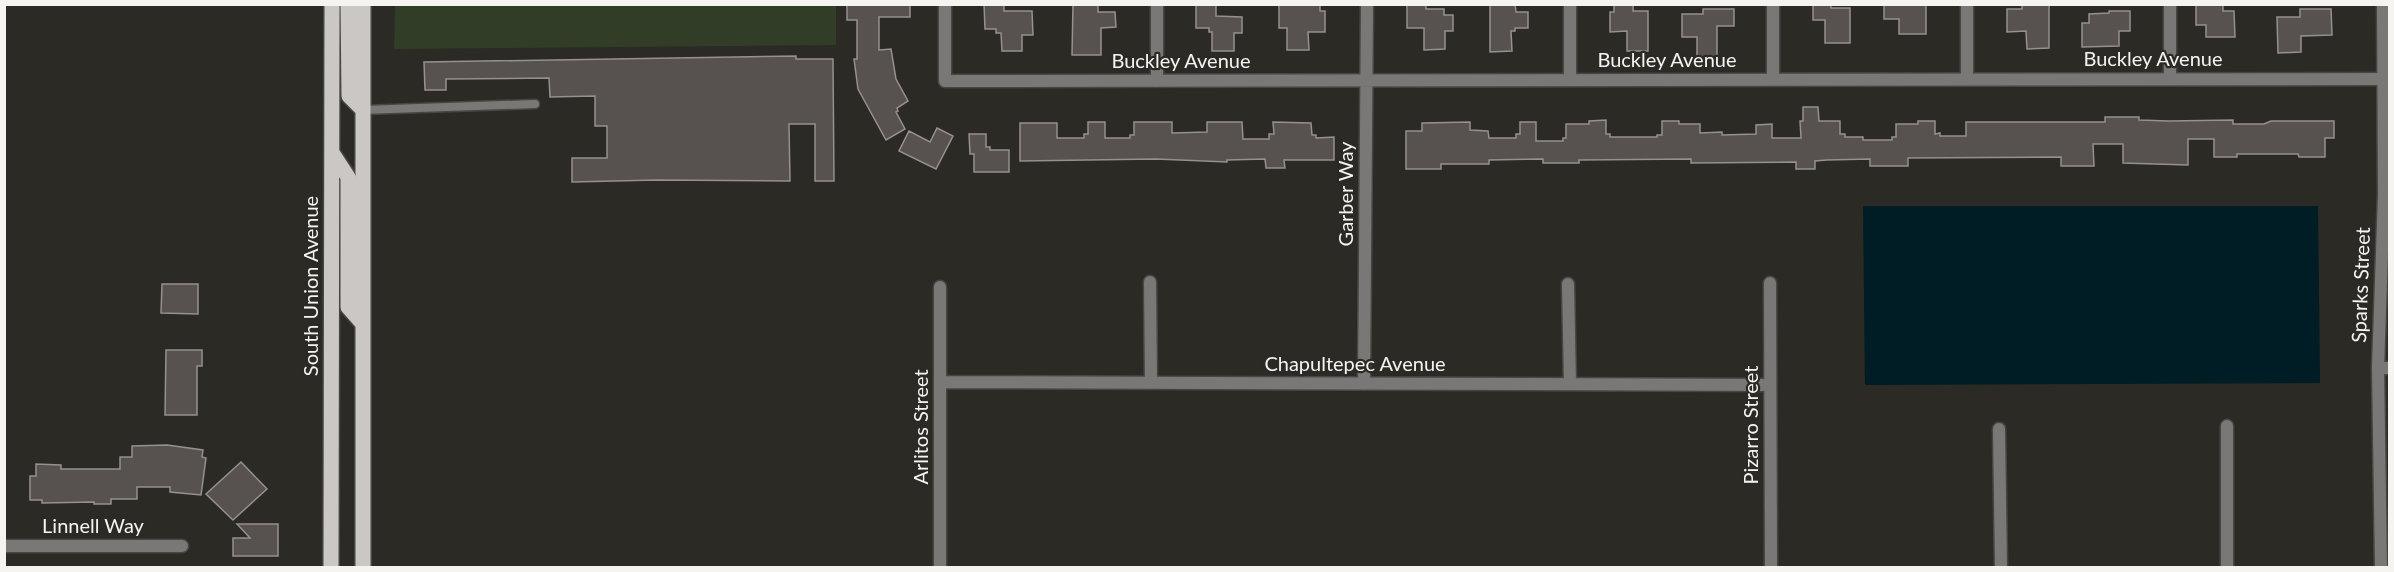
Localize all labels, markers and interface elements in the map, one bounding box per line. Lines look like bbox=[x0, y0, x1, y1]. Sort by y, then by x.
street label: Buckley Avenue bbox=[2083, 46, 2223, 70]
street label: Buckley Avenue bbox=[1597, 47, 1737, 71]
street label: Buckley Avenue bbox=[1111, 48, 1251, 72]
street label: Garber Way bbox=[1333, 141, 1357, 246]
street label: South Union Avenue bbox=[298, 196, 322, 376]
street label: Sparks Street bbox=[2346, 227, 2374, 343]
street label: Chapultepec Avenue bbox=[1264, 351, 1446, 375]
street label: Pizarro Street bbox=[1738, 366, 1762, 485]
street label: Arlitos Street bbox=[908, 369, 932, 485]
street label: Linnell Way bbox=[42, 513, 145, 537]

